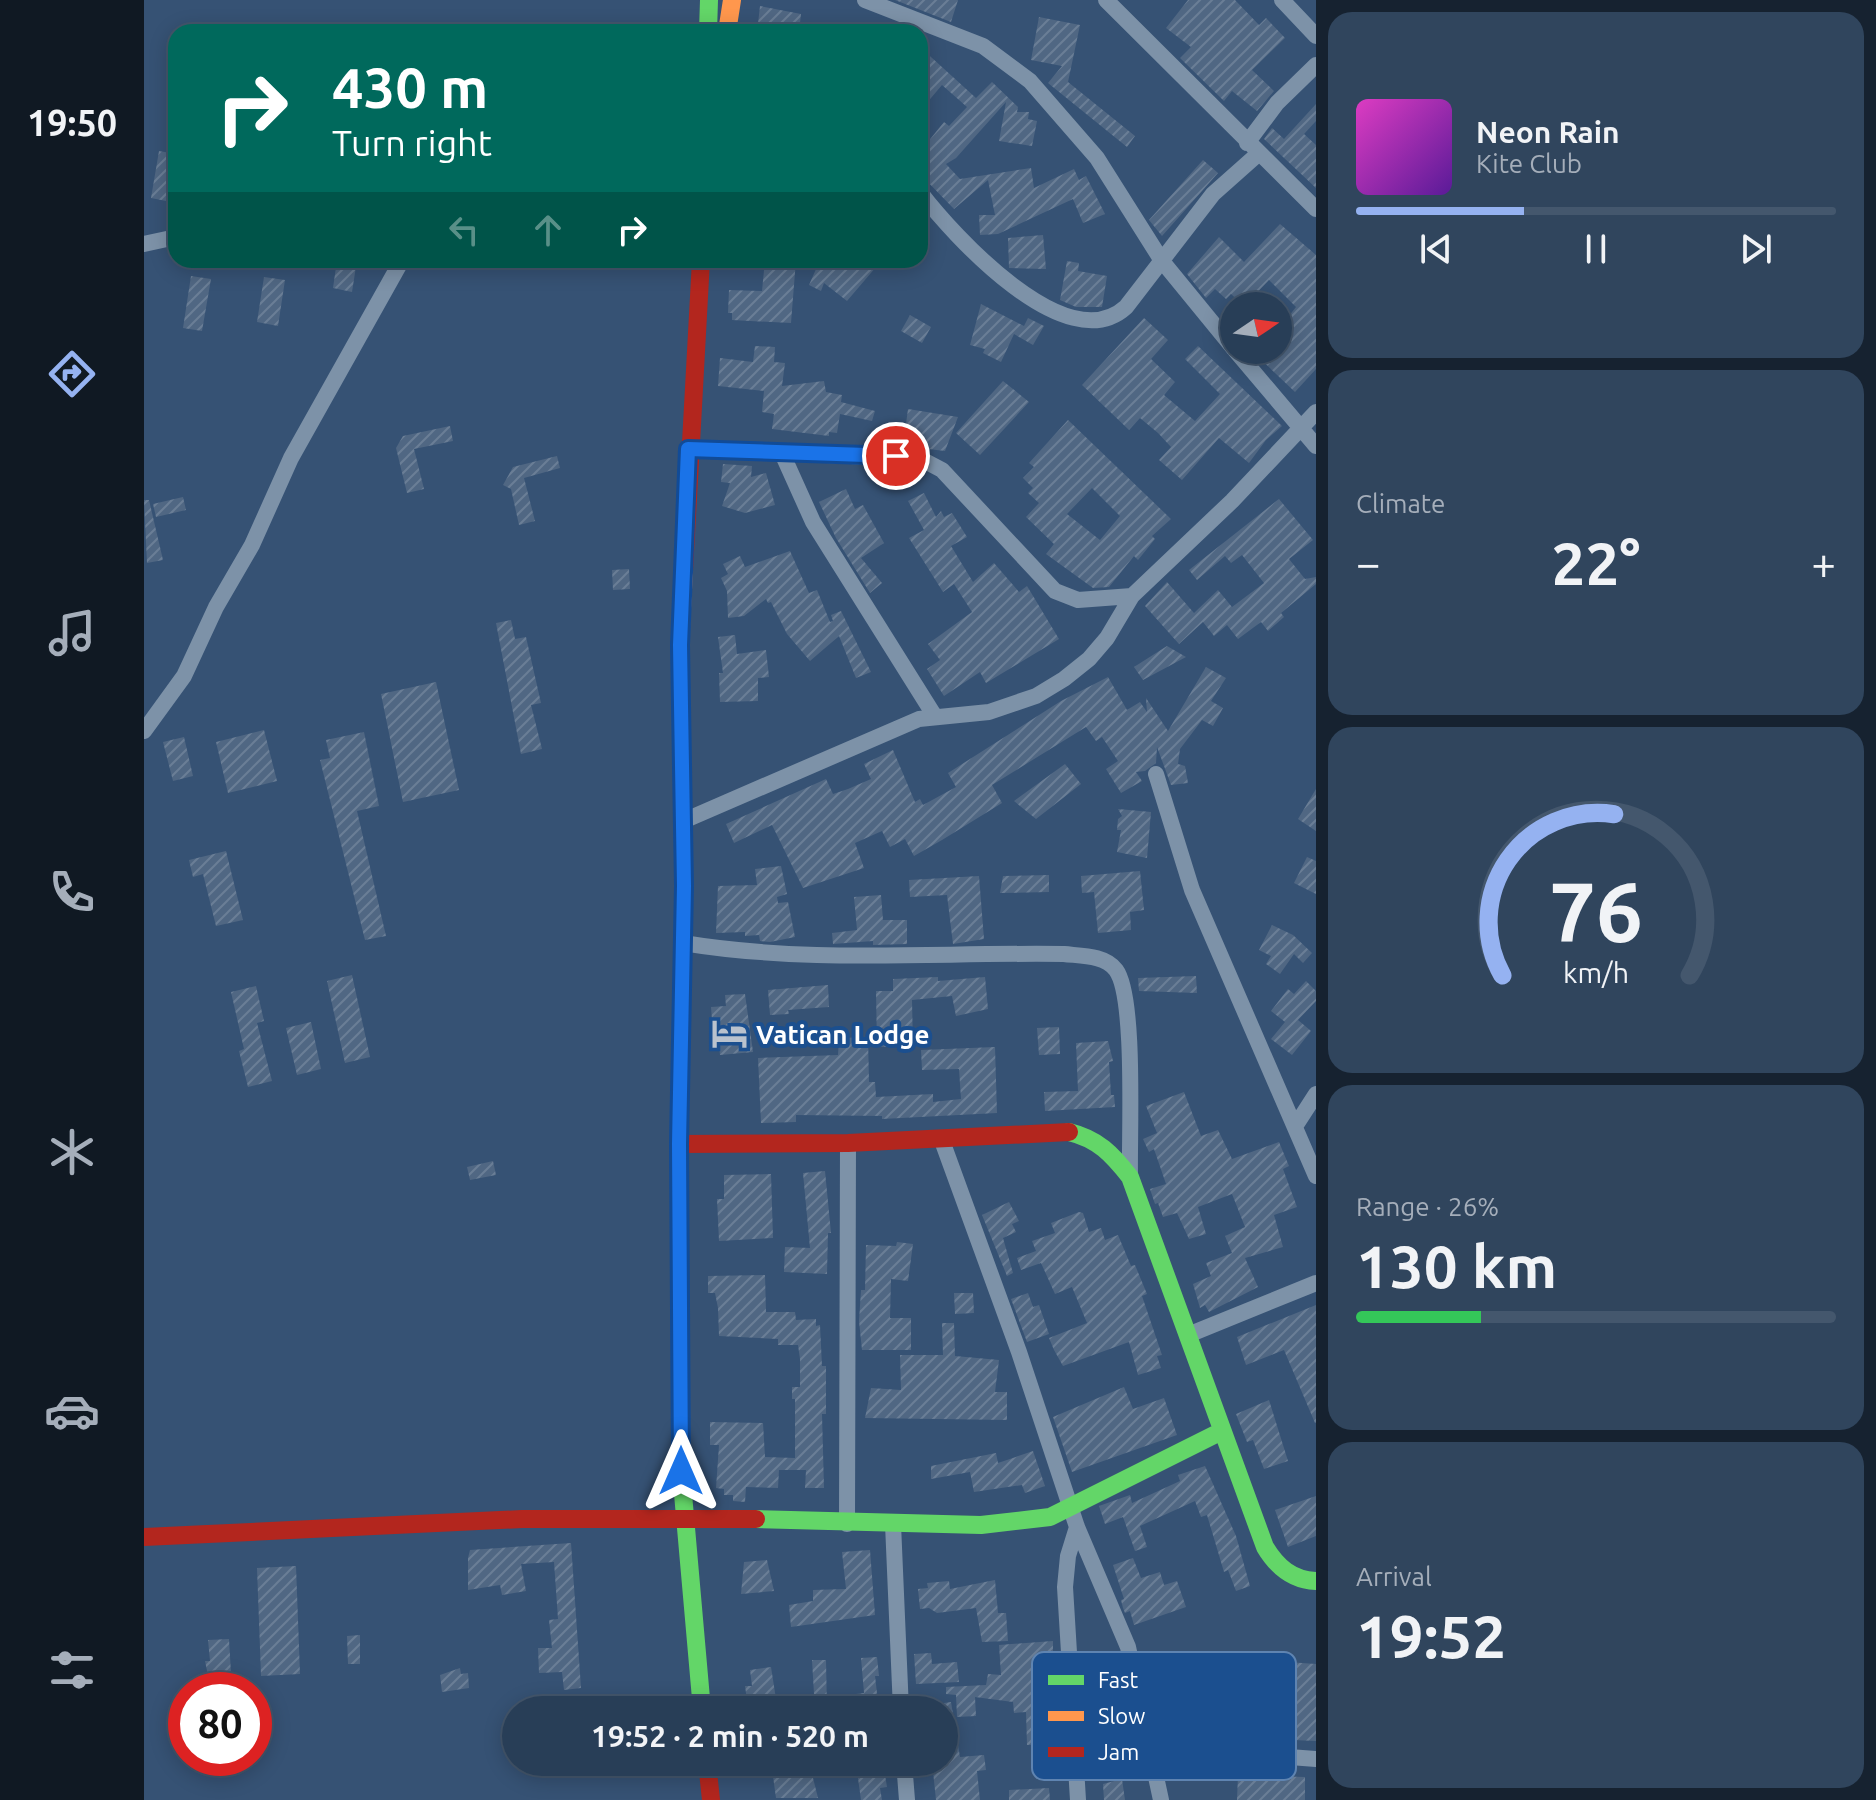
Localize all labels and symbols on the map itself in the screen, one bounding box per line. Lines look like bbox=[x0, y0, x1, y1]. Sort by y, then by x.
north arrow bbox=[1220, 292, 1292, 364]
pin bbox=[862, 422, 930, 490]
hotel icon: Vatican Lodge bbox=[711, 1015, 749, 1053]
place label: Vatican Lodge bbox=[756, 1020, 929, 1049]
position arrow bbox=[639, 1429, 723, 1513]
legend bbox=[1032, 1652, 1296, 1780]
text: Fast bbox=[1098, 1667, 1139, 1692]
speed limit sign: 80 bbox=[168, 1672, 272, 1776]
text: Slow bbox=[1098, 1703, 1145, 1728]
text: Jam bbox=[1098, 1739, 1139, 1764]

